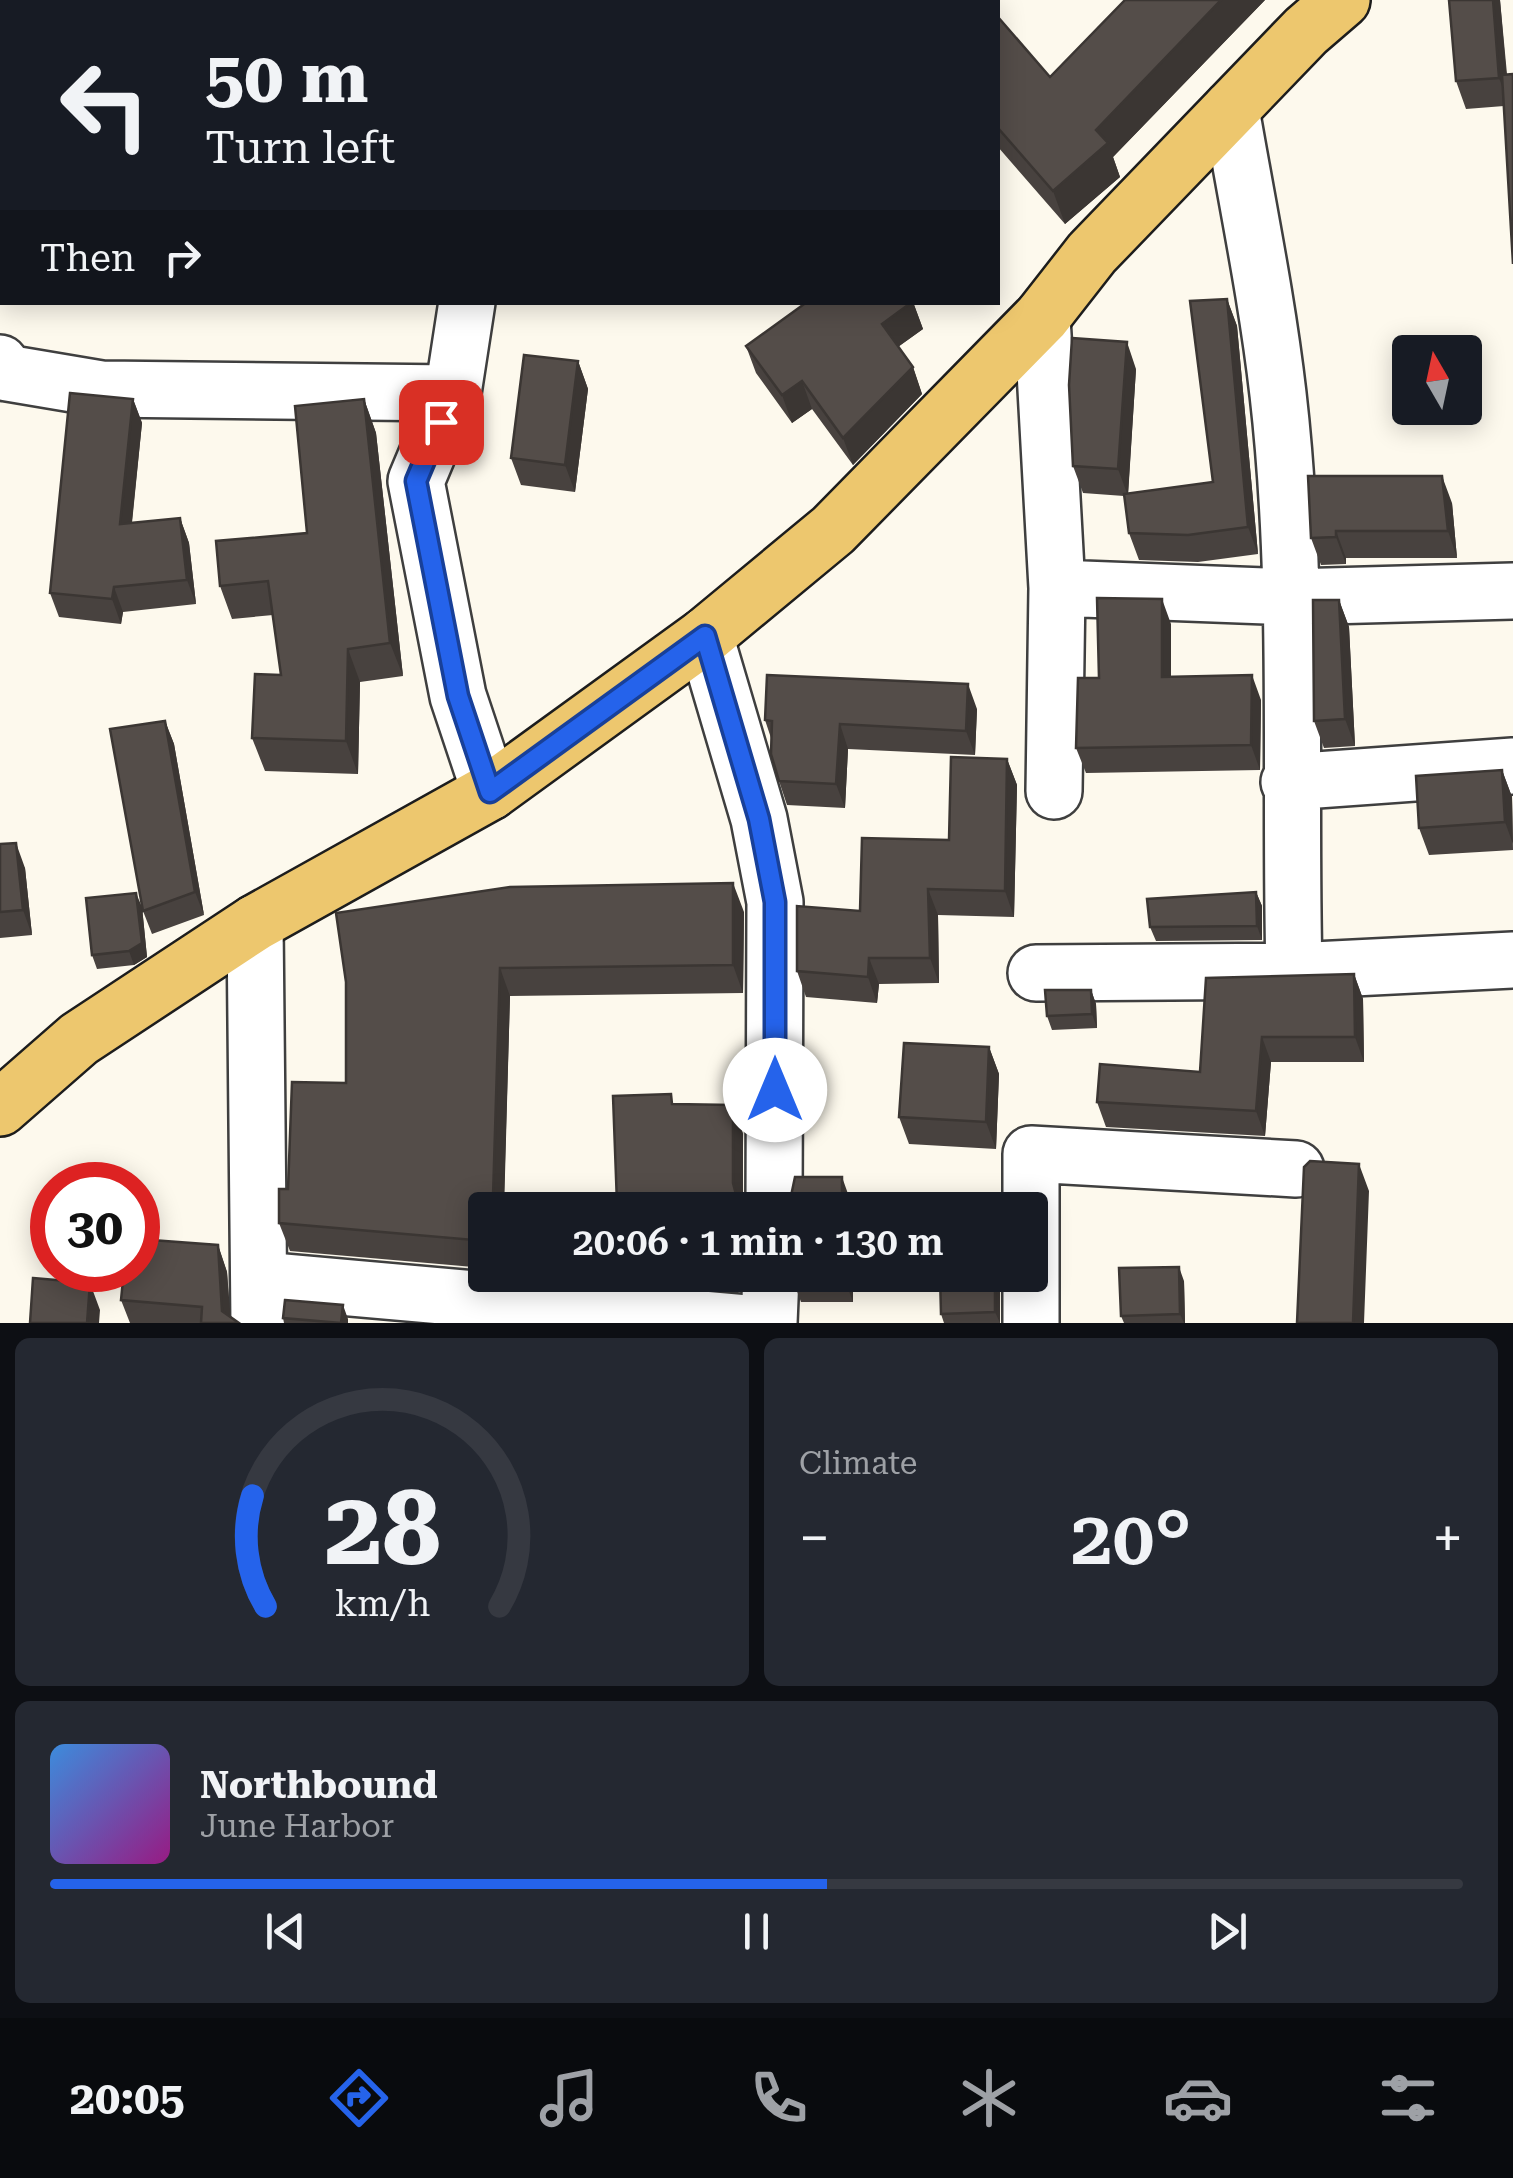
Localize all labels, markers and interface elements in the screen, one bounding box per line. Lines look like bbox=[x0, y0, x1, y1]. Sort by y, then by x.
text: 50 m bbox=[205, 37, 369, 119]
icon: left bbox=[40, 40, 170, 170]
text: Turn left bbox=[205, 121, 395, 174]
icon: right bbox=[155, 230, 210, 285]
text: Then bbox=[40, 236, 135, 280]
north arrow bbox=[1392, 335, 1482, 425]
map controls bbox=[1392, 335, 1482, 425]
pin bbox=[399, 380, 484, 465]
icon: arrive bbox=[414, 395, 469, 450]
position arrow bbox=[723, 1038, 827, 1142]
speed limit sign: 30 bbox=[30, 1162, 160, 1292]
text: 20:06 · 1 min · 130 m bbox=[573, 1220, 944, 1264]
text: Climate bbox=[799, 1444, 917, 1482]
text: 28 bbox=[324, 1468, 440, 1589]
text: 20° bbox=[1070, 1494, 1192, 1582]
text: − bbox=[799, 1506, 830, 1570]
text: + bbox=[1432, 1506, 1463, 1570]
text: km/h bbox=[334, 1583, 430, 1625]
text: Northbound bbox=[200, 1763, 438, 1807]
text: June Harbor bbox=[200, 1807, 394, 1845]
icon: previous bbox=[258, 1904, 313, 1959]
icon: pause bbox=[729, 1904, 784, 1959]
icon: next bbox=[1200, 1904, 1255, 1959]
icon: directions bbox=[324, 2063, 394, 2133]
icon: music bbox=[534, 2063, 604, 2133]
icon: phone bbox=[744, 2063, 814, 2133]
icon: climate bbox=[954, 2063, 1024, 2133]
icon: car bbox=[1163, 2063, 1233, 2133]
icon: filters bbox=[1373, 2063, 1443, 2133]
text: 20:05 bbox=[70, 2072, 185, 2125]

